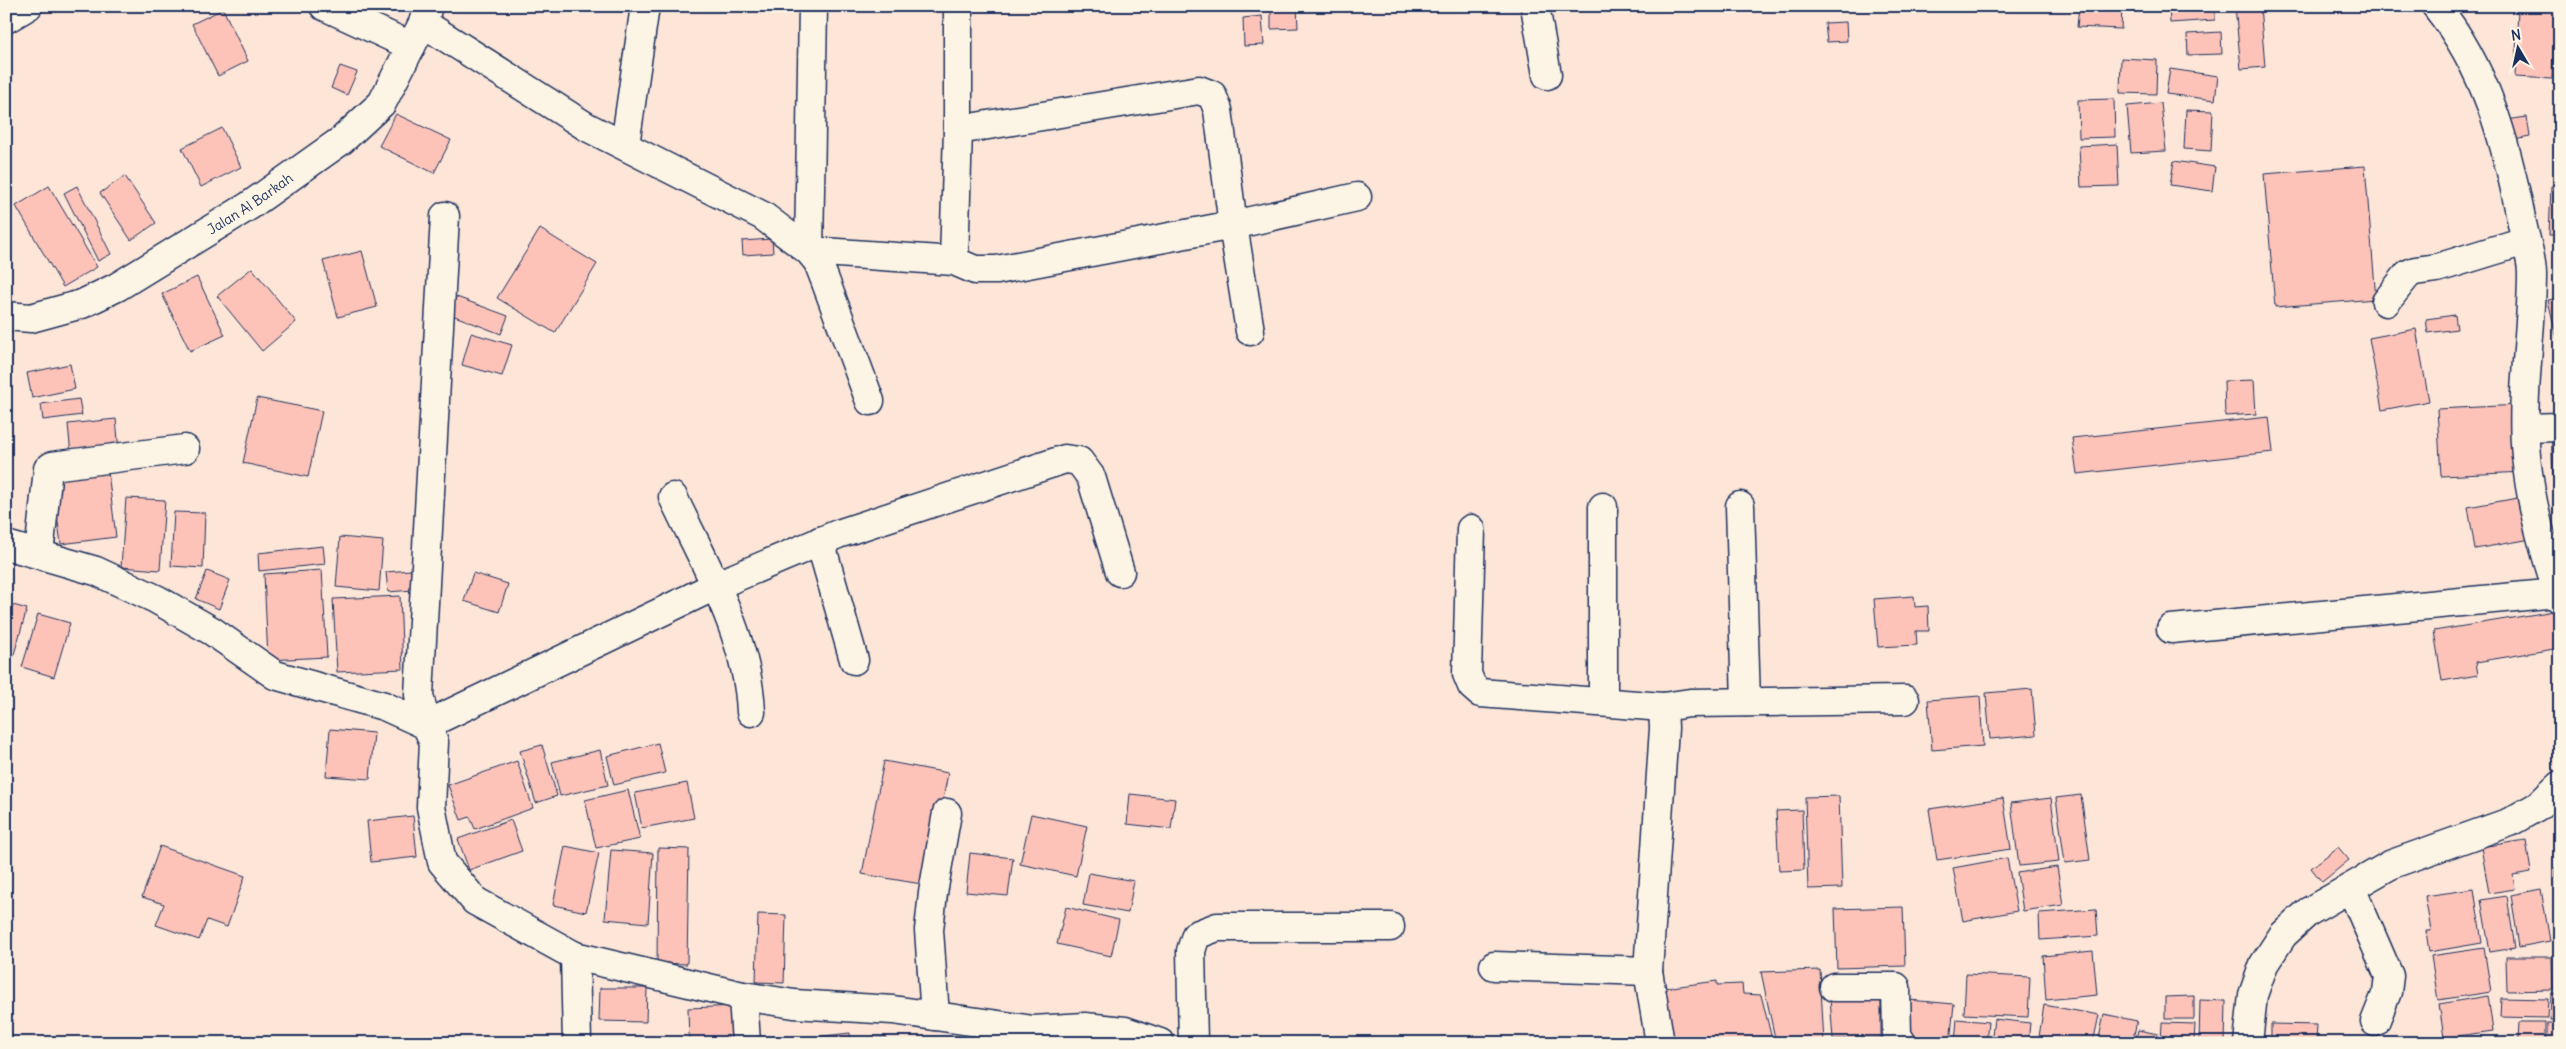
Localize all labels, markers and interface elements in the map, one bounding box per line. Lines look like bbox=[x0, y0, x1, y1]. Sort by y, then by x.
north arrow bbox=[2494, 22, 2544, 72]
text: N bbox=[2510, 26, 2522, 45]
street label: Jalan Al Barkah bbox=[204, 169, 296, 238]

